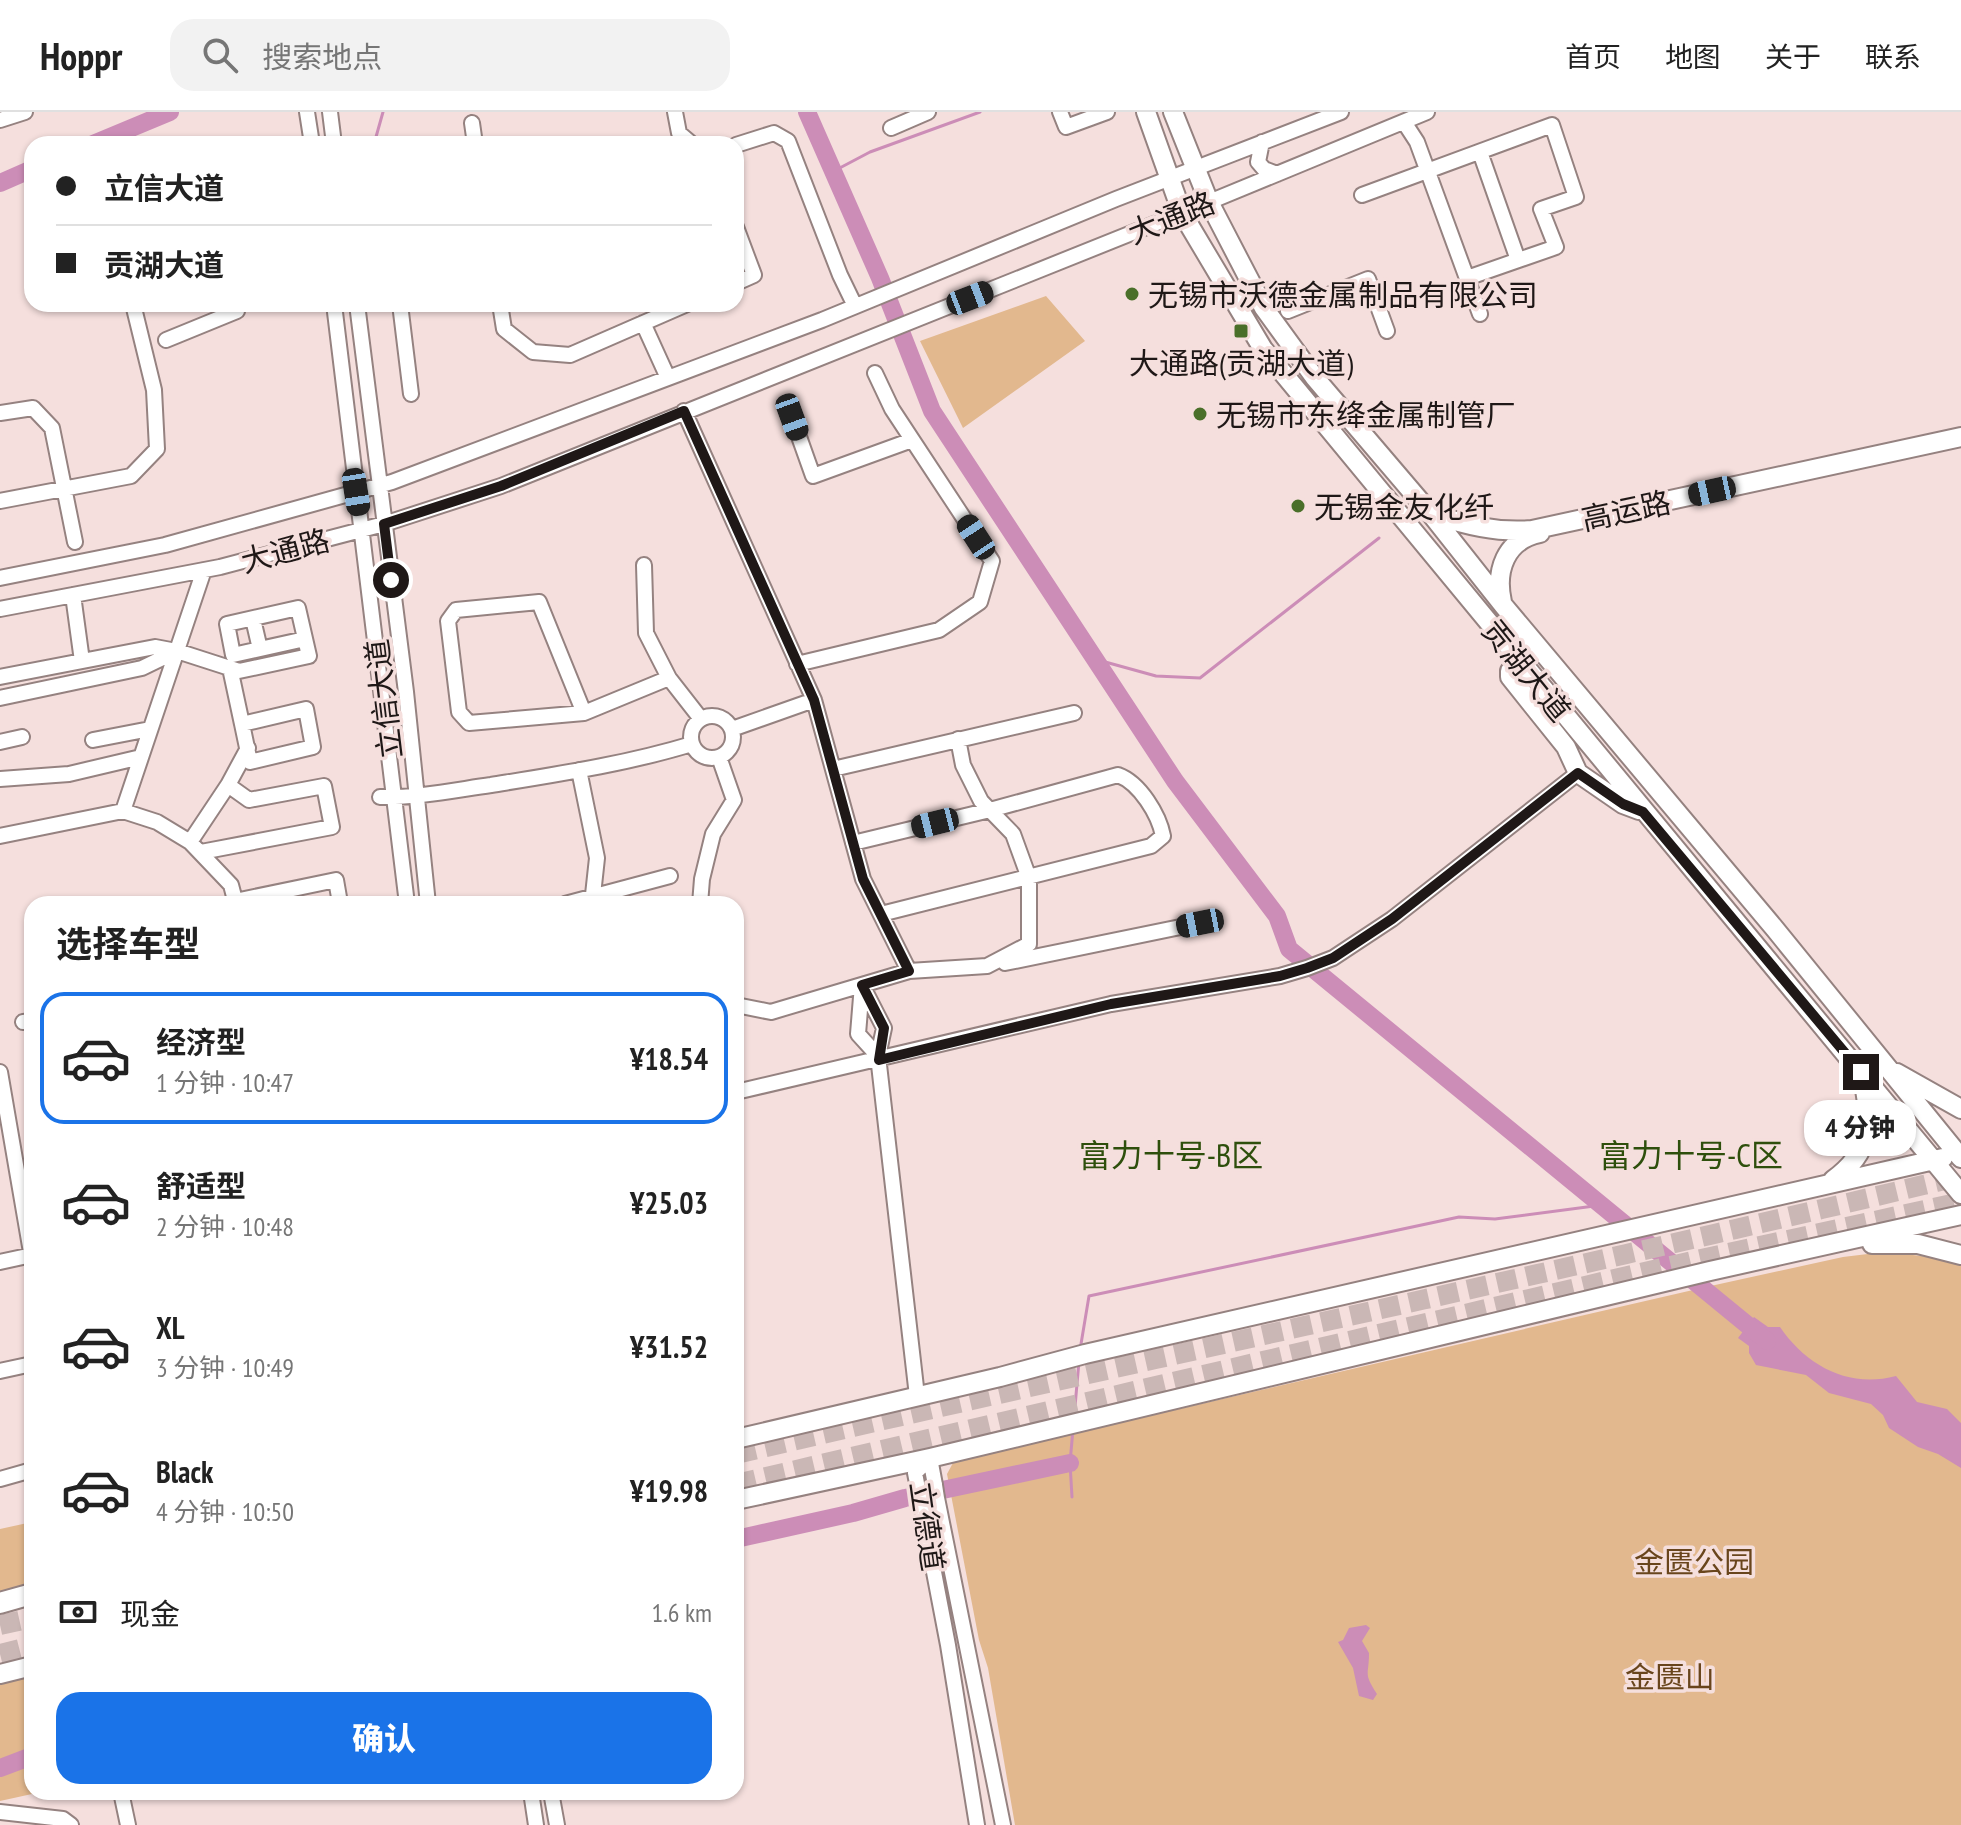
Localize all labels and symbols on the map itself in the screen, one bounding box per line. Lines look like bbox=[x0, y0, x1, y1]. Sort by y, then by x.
street label: 大通路 bbox=[1122, 182, 1220, 252]
place label: 无锡市沃德金属制品有限公司 bbox=[1148, 275, 1538, 314]
car bbox=[943, 278, 997, 318]
marker: 无锡市沃德金属制品有限公司 bbox=[1123, 285, 1141, 303]
marker: 大通路(贡湖大道) bbox=[1232, 322, 1250, 340]
place label: 大通路(贡湖大道) bbox=[1129, 343, 1353, 382]
car bbox=[773, 390, 811, 444]
place label: 无锡市东绛金属制管厂 bbox=[1216, 395, 1516, 434]
marker: 无锡市东绛金属制管厂 bbox=[1191, 405, 1209, 423]
car bbox=[340, 466, 372, 518]
car bbox=[1686, 474, 1738, 508]
street label: 高运路 bbox=[1578, 482, 1674, 538]
place label: 无锡金友化纤 bbox=[1314, 487, 1494, 526]
marker: 无锡金友化纤 bbox=[1289, 497, 1307, 515]
car bbox=[953, 510, 999, 564]
street label: 大通路 bbox=[236, 520, 334, 580]
route start bbox=[373, 562, 409, 598]
street label: 贡湖大道 bbox=[1474, 611, 1580, 729]
street label: 立信大道 bbox=[356, 637, 410, 761]
car bbox=[909, 806, 961, 840]
car bbox=[1174, 907, 1226, 939]
route end bbox=[1843, 1054, 1879, 1090]
callout: 4 分钟 bbox=[1805, 1100, 1917, 1156]
district label: 富力十号-B区 bbox=[1079, 1134, 1263, 1176]
district label: 富力十号-C区 bbox=[1599, 1134, 1783, 1176]
street label: 立德道 bbox=[902, 1479, 954, 1573]
park label: 金匮公园 bbox=[1634, 1542, 1754, 1581]
park label: 金匮山 bbox=[1625, 1657, 1715, 1696]

